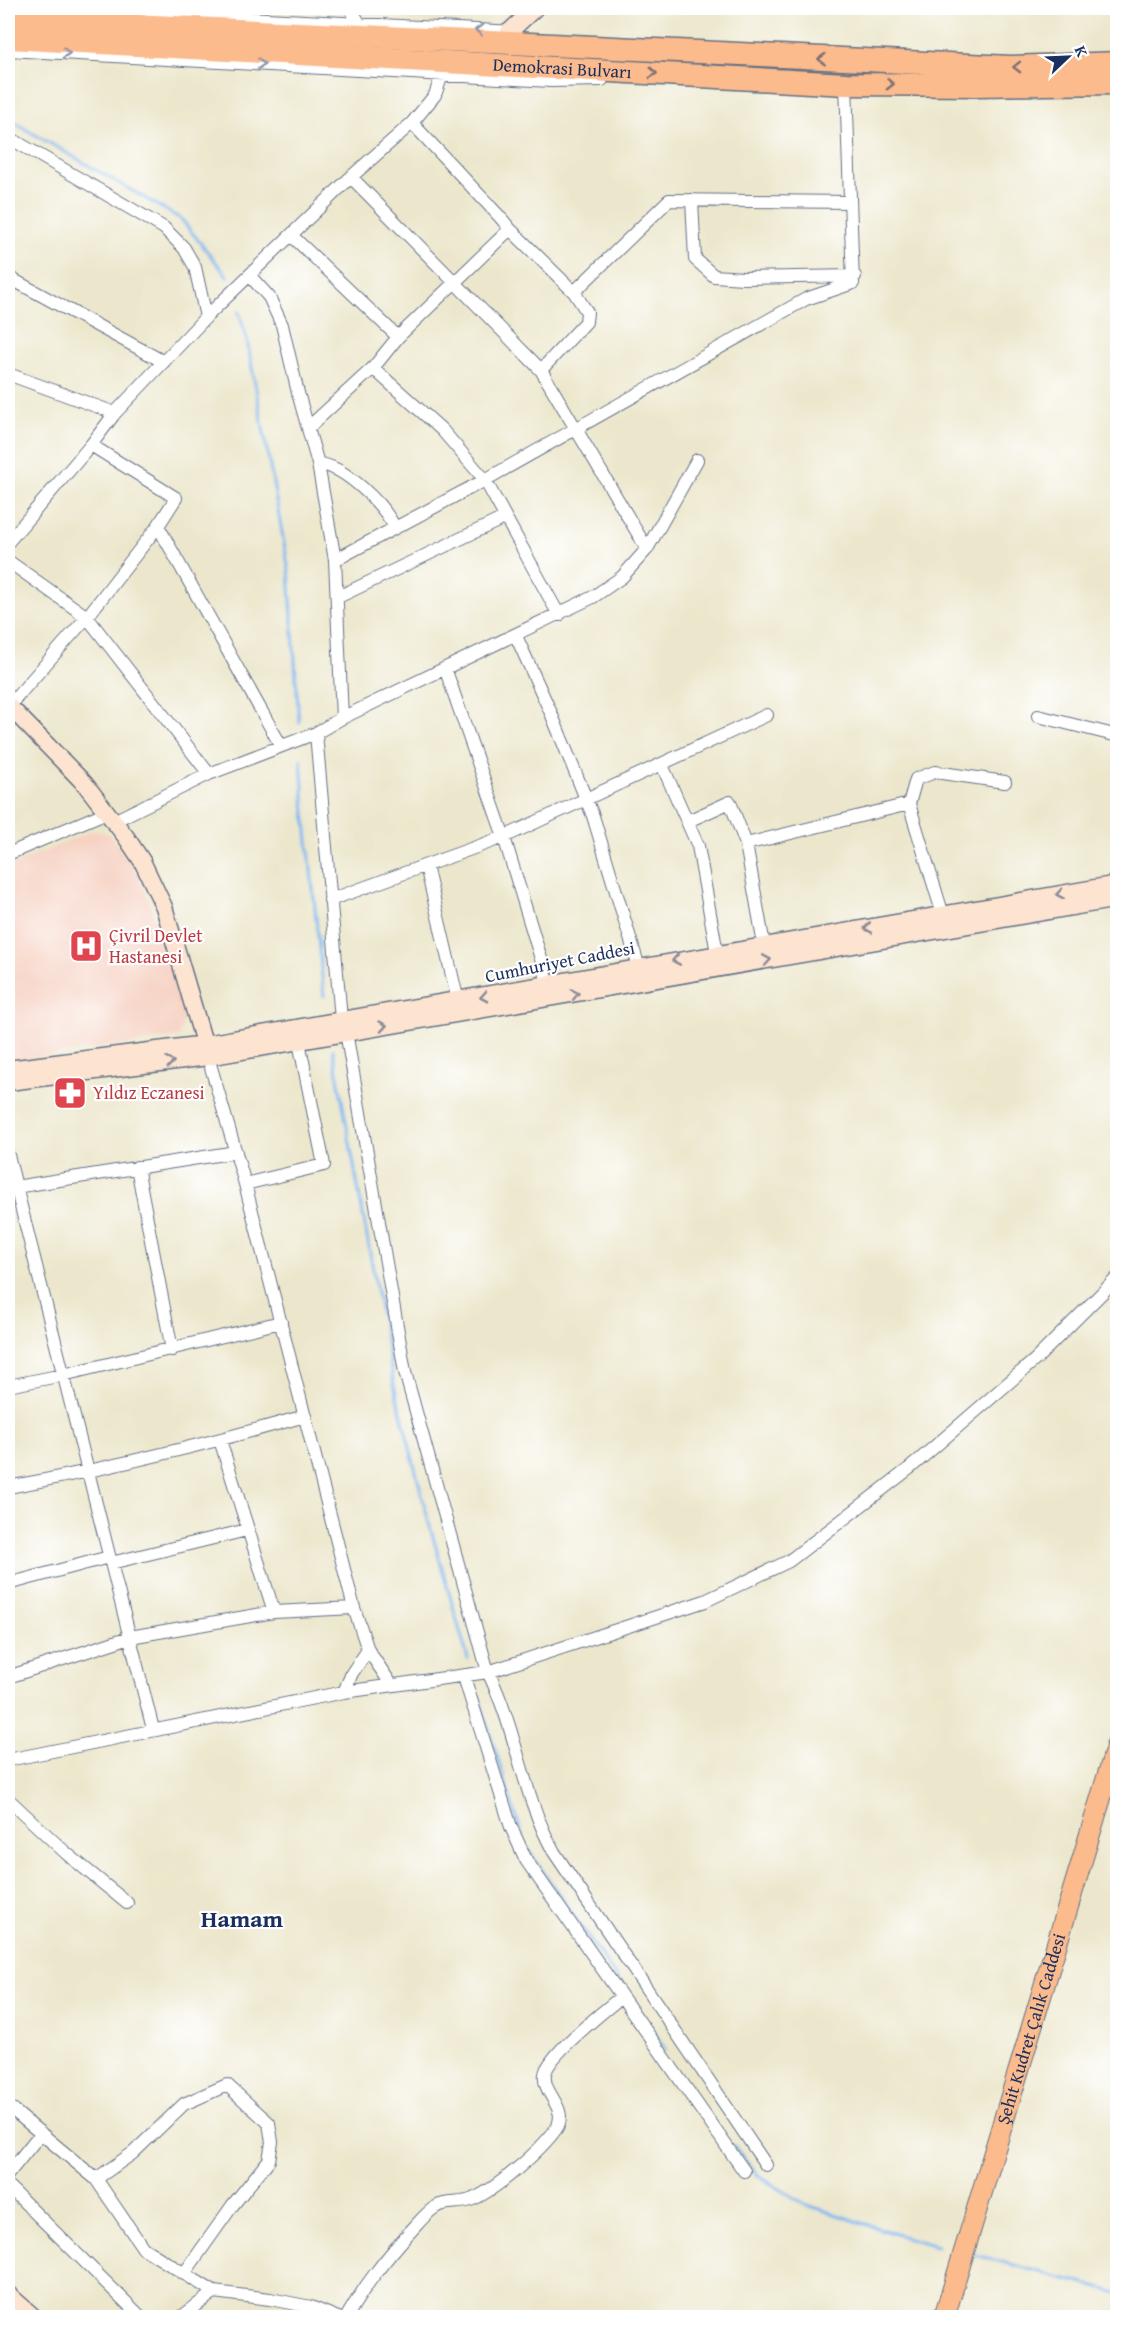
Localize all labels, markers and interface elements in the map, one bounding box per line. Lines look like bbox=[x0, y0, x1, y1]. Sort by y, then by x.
one-way arrow bbox=[475, 24, 484, 37]
north arrow bbox=[1038, 27, 1098, 87]
text: K bbox=[1069, 42, 1095, 61]
one-way arrow bbox=[61, 47, 70, 60]
street label: Demokrasi Bulvarı bbox=[492, 51, 632, 85]
one-way arrow bbox=[818, 52, 827, 65]
one-way arrow bbox=[256, 57, 265, 70]
one-way arrow bbox=[1013, 61, 1022, 73]
one-way arrow bbox=[649, 66, 658, 79]
one-way arrow bbox=[885, 78, 894, 90]
one-way arrow bbox=[1055, 887, 1065, 900]
one-way arrow bbox=[863, 921, 873, 934]
place label: Çivril Devlet Hastanesi bbox=[109, 922, 203, 970]
hospital icon: Çivril Devlet Hastanesi bbox=[68, 928, 104, 964]
street label: Cumhuriyet Caddesi bbox=[483, 934, 637, 989]
one-way arrow bbox=[671, 954, 680, 966]
one-way arrow bbox=[762, 954, 772, 967]
one-way arrow bbox=[570, 989, 580, 1002]
one-way arrow bbox=[479, 990, 489, 1002]
one-way arrow bbox=[377, 1020, 387, 1033]
one-way arrow bbox=[165, 1056, 174, 1069]
pharmacy icon: Yıldız Eczanesi bbox=[52, 1075, 88, 1111]
place label: Yıldız Eczanesi bbox=[93, 1079, 205, 1106]
district label: Hamam bbox=[201, 1901, 284, 1936]
street label: Şehit Kudret Çalık Caddesi bbox=[989, 1930, 1072, 2128]

